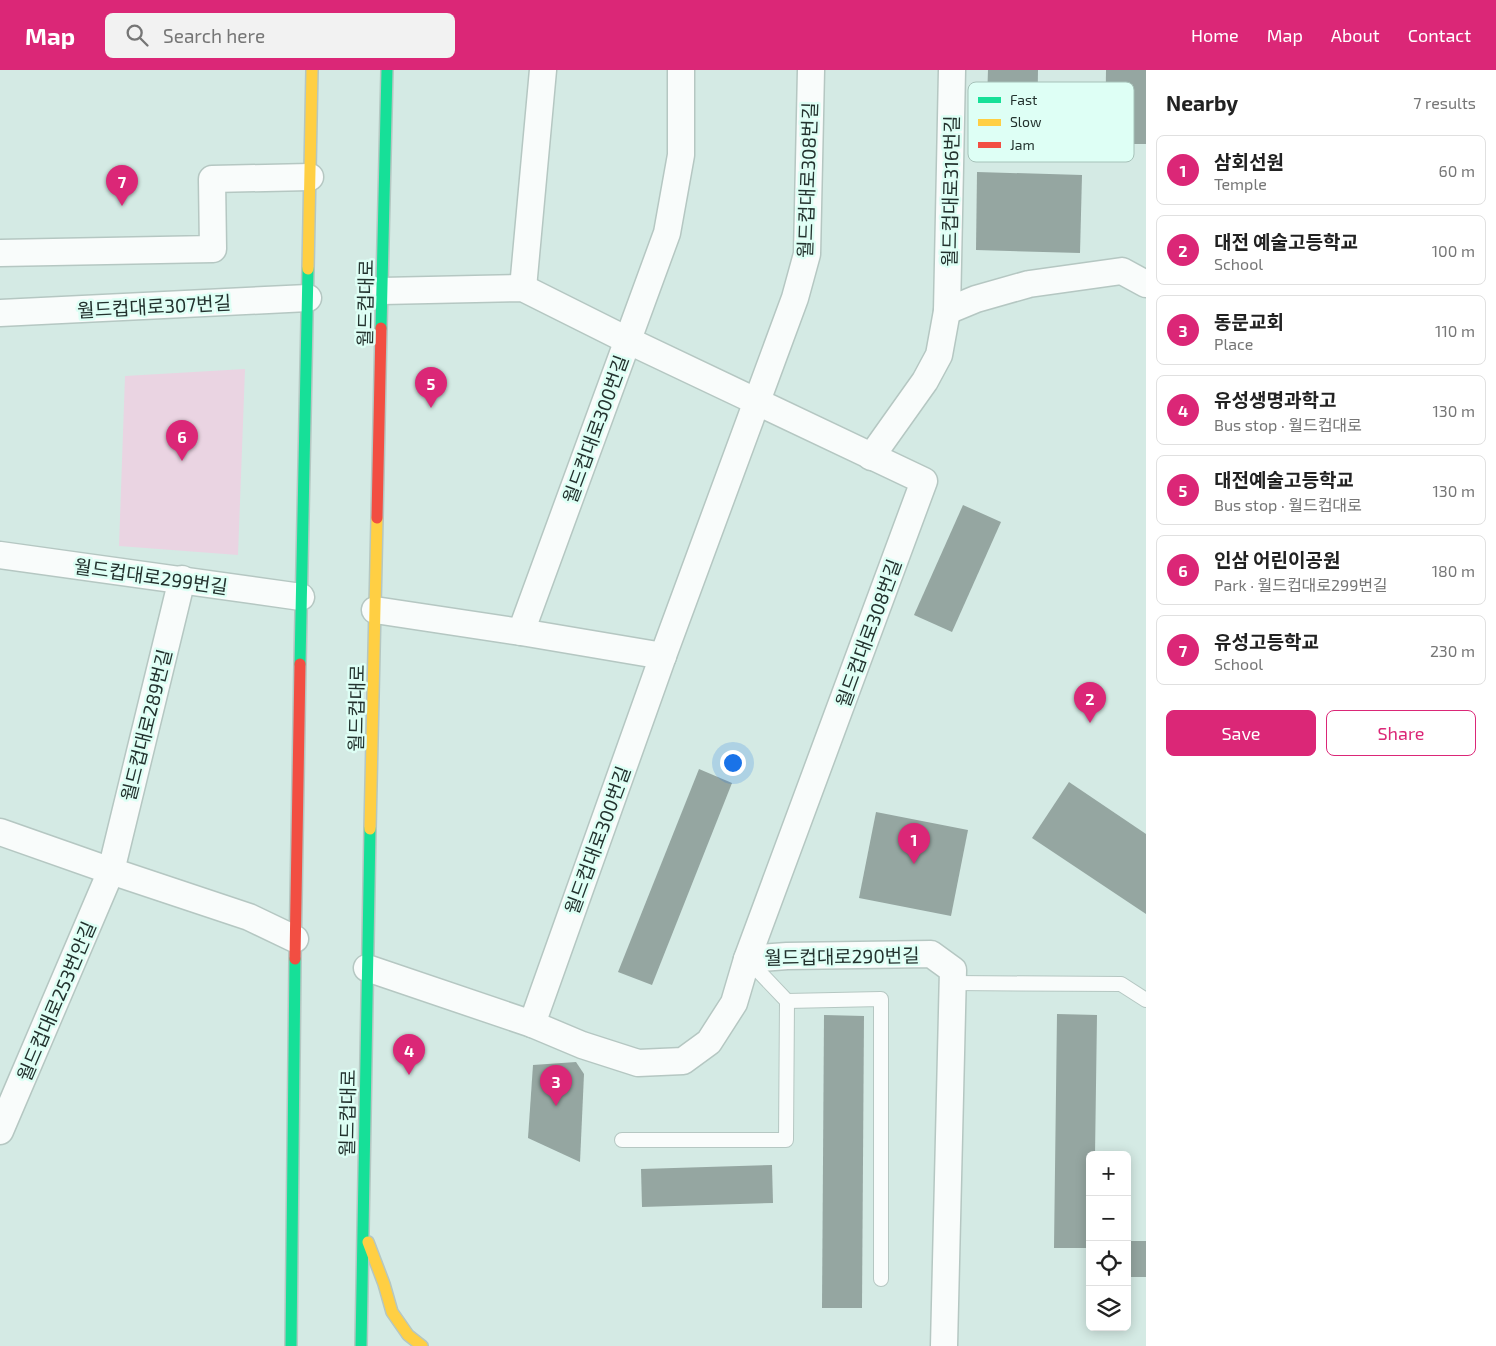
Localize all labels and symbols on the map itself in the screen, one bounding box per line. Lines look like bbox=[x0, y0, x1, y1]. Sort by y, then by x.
legend bbox=[968, 82, 1134, 162]
text: Fast bbox=[1010, 91, 1037, 108]
street label: 월드컵대로308번길 bbox=[793, 102, 821, 258]
text: Slow bbox=[1010, 113, 1042, 130]
street label: 월드컵대로316번길 bbox=[937, 115, 963, 267]
text: Jam bbox=[1010, 136, 1035, 153]
pin: 7 bbox=[106, 165, 138, 206]
street label: 월드컵대로 bbox=[353, 259, 377, 347]
street label: 월드컵대로307번길 bbox=[76, 290, 232, 322]
street label: 월드컵대로300번길 bbox=[558, 352, 632, 506]
pin: 5 bbox=[415, 367, 447, 408]
pin: 6 bbox=[166, 420, 198, 461]
street label: 월드컵대로299번길 bbox=[73, 554, 229, 598]
street label: 월드컵대로308번길 bbox=[831, 556, 905, 710]
street label: 월드컵대로289번길 bbox=[116, 647, 176, 803]
street label: 월드컵대로 bbox=[344, 664, 368, 752]
pin: 2 bbox=[1074, 682, 1106, 723]
your location bbox=[720, 750, 746, 776]
street label: 월드컵대로300번길 bbox=[560, 763, 634, 917]
pin: 1 bbox=[898, 823, 930, 864]
street label: 월드컵대로253번안길 bbox=[12, 918, 100, 1084]
street label: 월드컵대로290번길 bbox=[764, 943, 920, 969]
pin: 4 bbox=[393, 1034, 425, 1075]
pin: 3 bbox=[540, 1065, 572, 1106]
street label: 월드컵대로 bbox=[335, 1069, 359, 1157]

